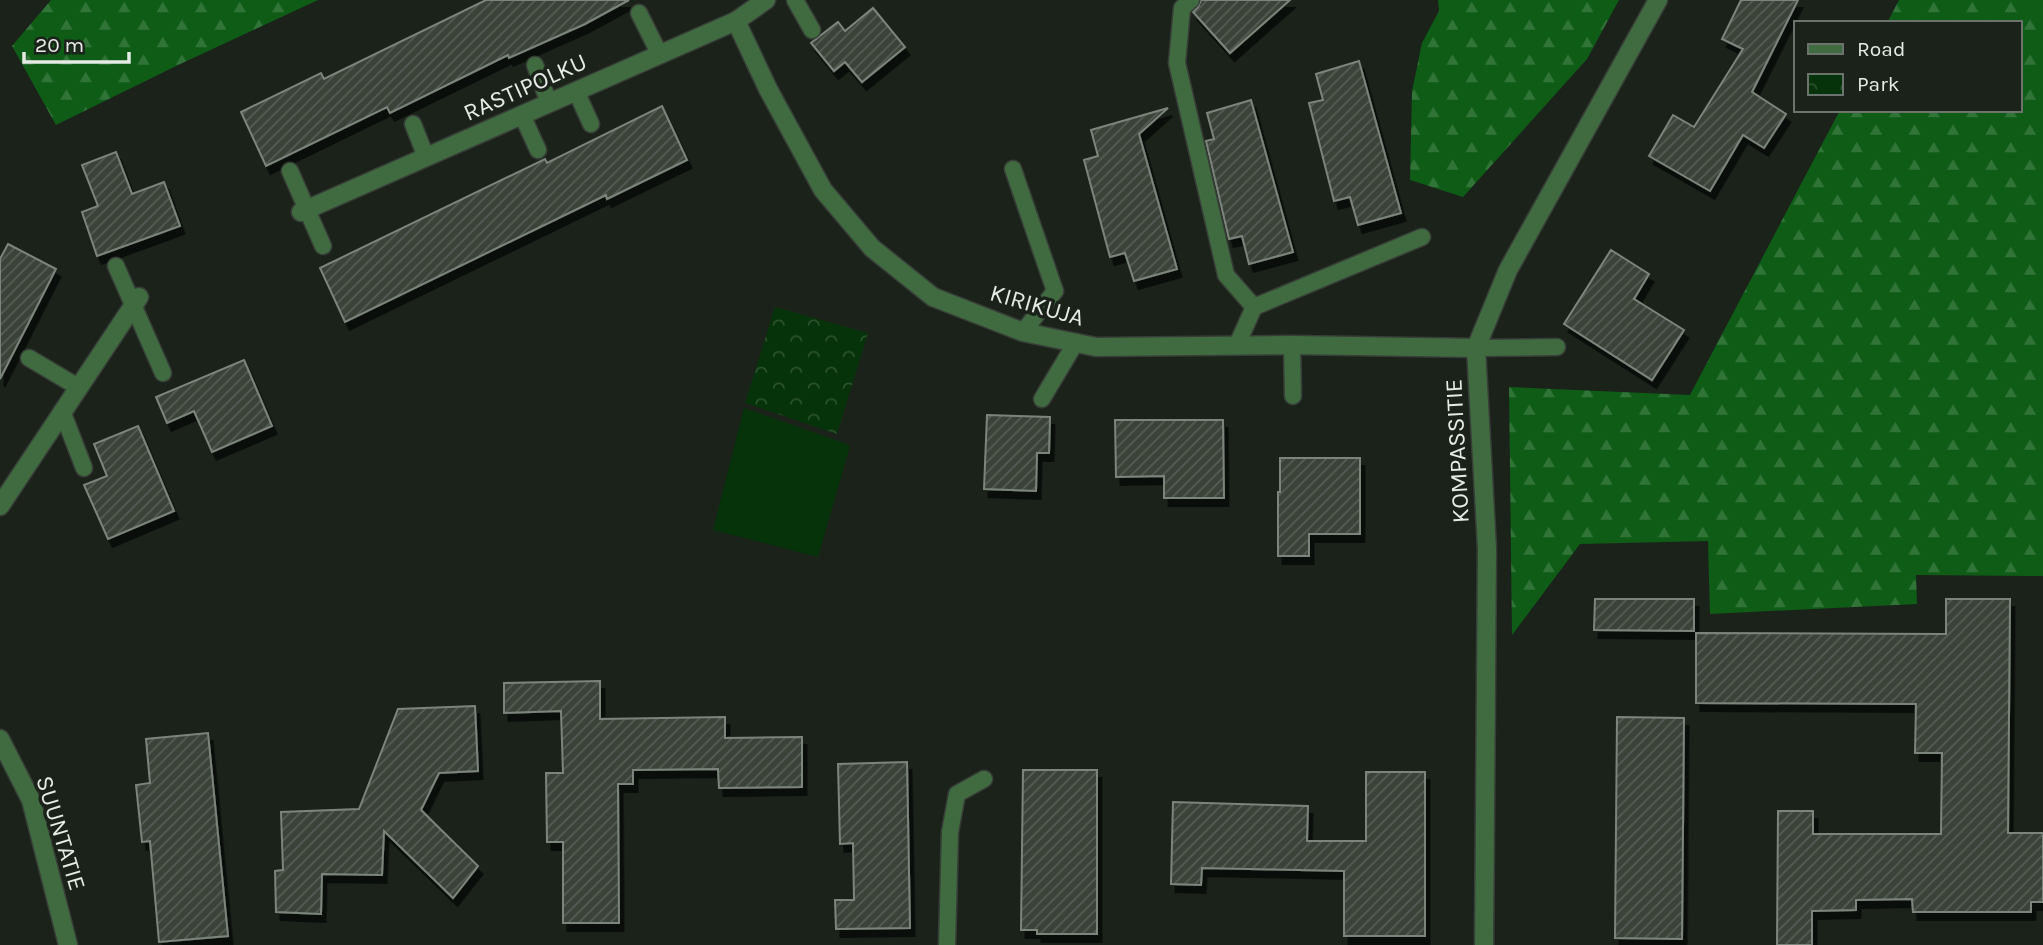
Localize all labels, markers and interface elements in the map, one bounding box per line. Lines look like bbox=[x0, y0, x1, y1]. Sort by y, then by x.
scale bar bbox=[24, 21, 130, 65]
legend bbox=[1794, 21, 2022, 112]
text: 20 m bbox=[35, 33, 84, 57]
text: Road bbox=[1857, 37, 1905, 61]
street label: RASTIPOLKU bbox=[459, 47, 591, 127]
text: Park bbox=[1857, 72, 1900, 96]
street label: KIRIKUJA bbox=[987, 278, 1087, 332]
street label: KOMPASSITIE bbox=[1439, 378, 1475, 524]
street label: SUUNTATIE bbox=[30, 772, 92, 894]

